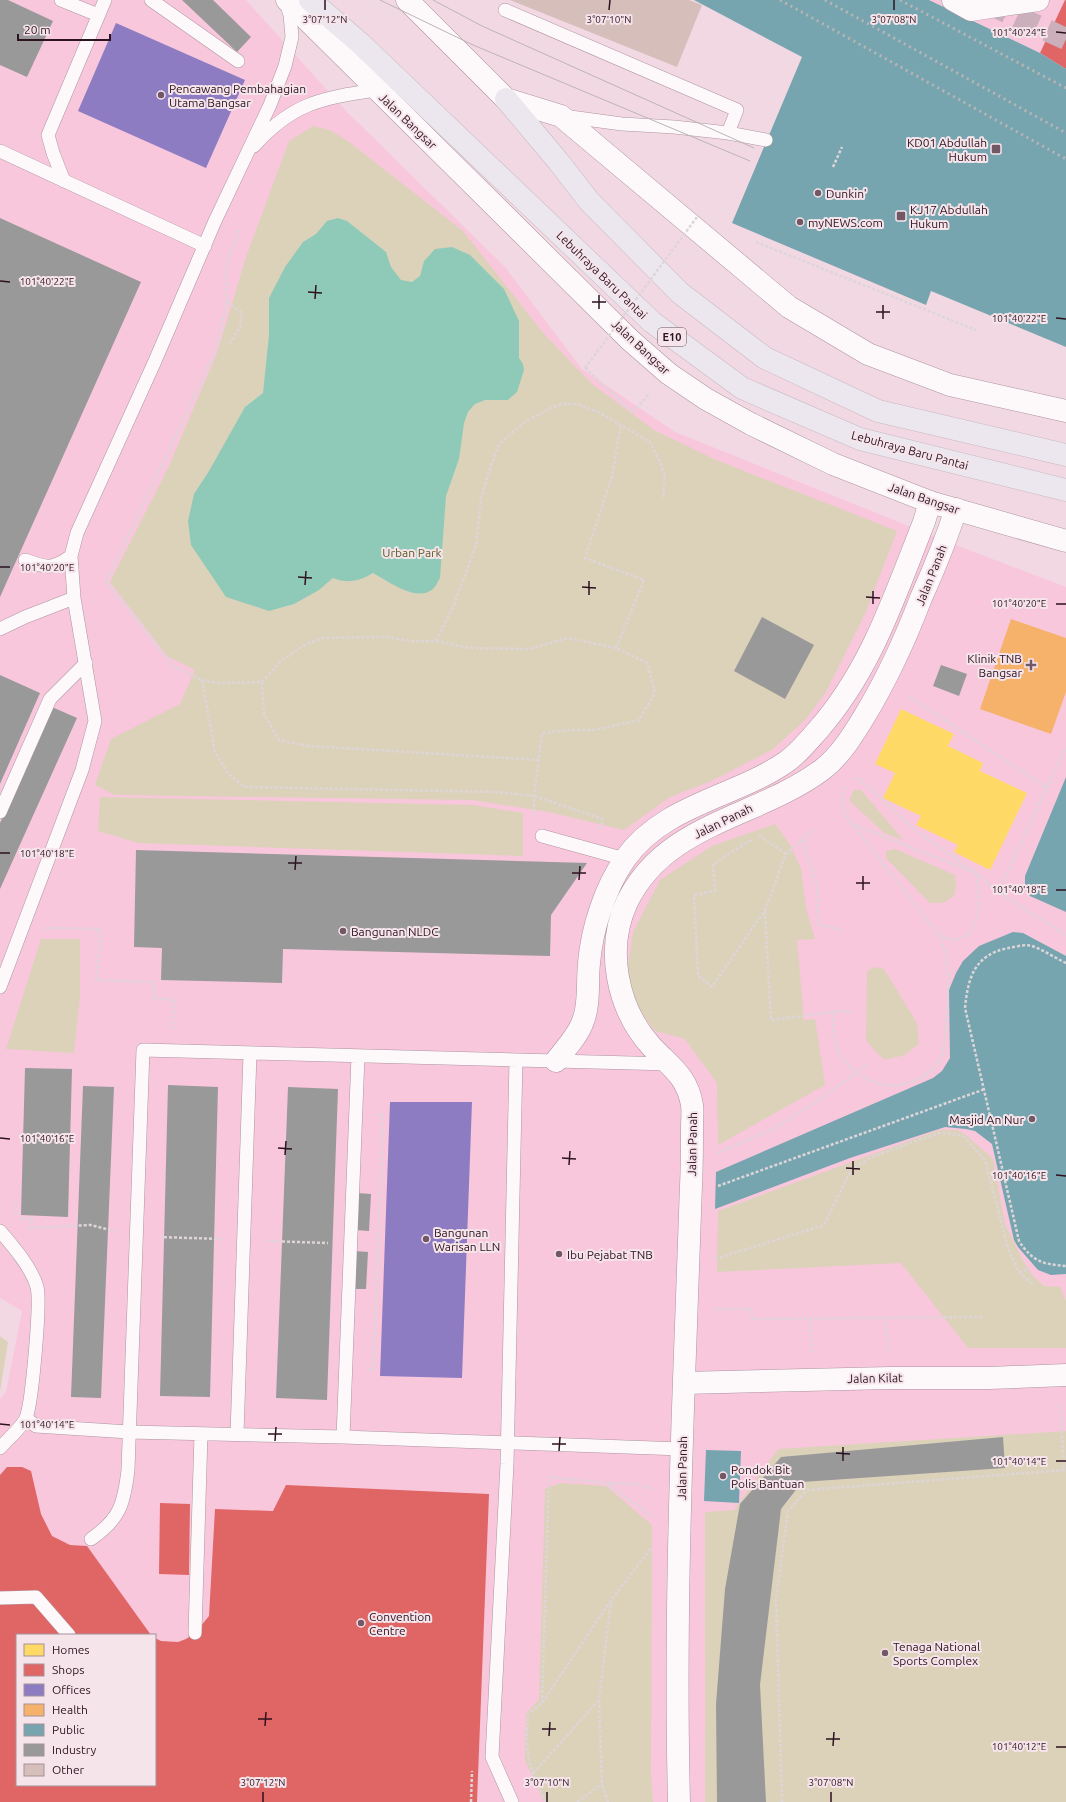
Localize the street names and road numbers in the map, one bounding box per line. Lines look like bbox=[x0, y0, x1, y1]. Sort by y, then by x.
street label: Jalan Bangsar bbox=[377, 90, 440, 152]
street label: Lebuhraya Baru Pantai bbox=[554, 228, 650, 322]
street label: Jalan Bangsar bbox=[609, 317, 673, 377]
road number: E10 bbox=[658, 328, 686, 346]
street label: Lebuhraya Baru Pantai bbox=[850, 428, 970, 472]
street label: Jalan Bangsar bbox=[887, 480, 962, 516]
street label: Jalan Panah bbox=[913, 543, 949, 607]
street label: Jalan Panah bbox=[691, 801, 755, 841]
street label: Jalan Panah bbox=[685, 1112, 699, 1176]
street label: Jalan Kilat bbox=[847, 1371, 903, 1385]
street label: Jalan Panah bbox=[675, 1436, 689, 1500]

